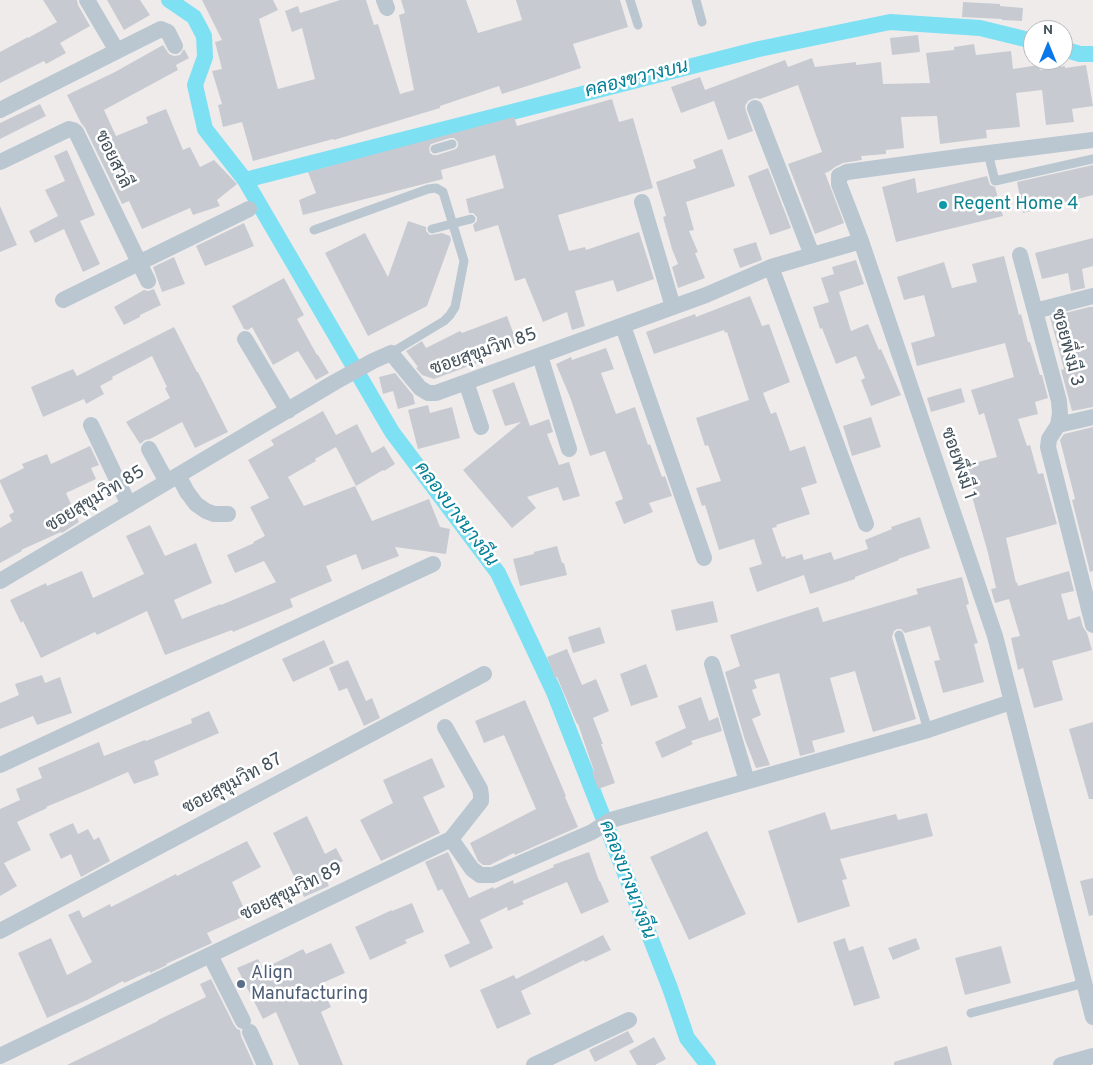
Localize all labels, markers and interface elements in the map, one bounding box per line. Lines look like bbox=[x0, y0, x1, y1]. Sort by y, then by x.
north arrow bbox=[1023, 20, 1073, 70]
text: N bbox=[1043, 22, 1053, 39]
water label: คลองขวางบน bbox=[583, 56, 691, 104]
street label: ซอยสวลี bbox=[89, 127, 135, 193]
place label: Regent Home 4 bbox=[953, 194, 1079, 216]
marker: Regent Home 4 bbox=[937, 199, 949, 211]
street label: ซอยพึ่งมี 3 bbox=[1045, 307, 1087, 389]
street label: ซอยสุขุมวิท 85 bbox=[428, 325, 540, 381]
street label: ซอยพึ่งมี 1 bbox=[935, 425, 979, 503]
water label: คลองบางนางจีน bbox=[408, 458, 502, 572]
street label: ซอยสุขุมวิท 85 bbox=[43, 462, 149, 538]
street label: ซอยสุขุมวิท 87 bbox=[180, 750, 286, 820]
water label: คลองบางนางจีน bbox=[593, 818, 659, 942]
street label: ซอยสุขุมวิท 89 bbox=[237, 859, 347, 927]
place label: Align Manufacturing bbox=[251, 963, 368, 1006]
marker: Align Manufacturing bbox=[235, 978, 247, 990]

